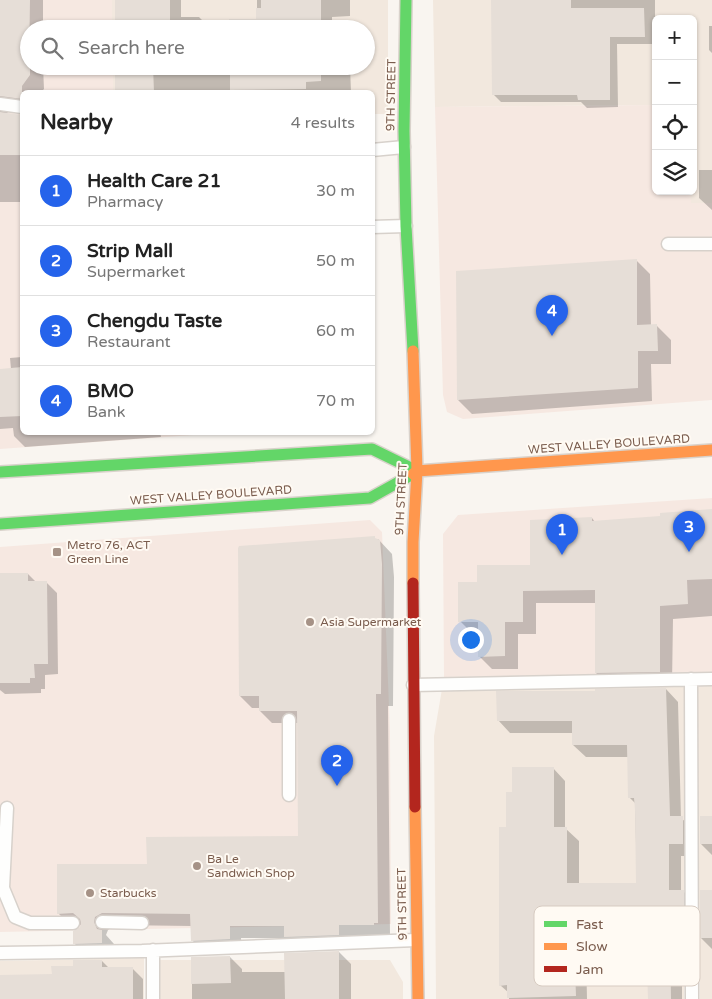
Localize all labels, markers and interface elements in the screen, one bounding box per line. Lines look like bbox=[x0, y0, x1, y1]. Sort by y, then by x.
map controls bbox=[652, 15, 697, 195]
button: + bbox=[652, 15, 697, 60]
search box bbox=[20, 20, 375, 75]
icon: search bbox=[38, 34, 66, 62]
text: Search here bbox=[78, 37, 185, 59]
street label: 9TH STREET bbox=[383, 58, 399, 131]
button: − bbox=[652, 60, 697, 105]
button: locate bbox=[652, 105, 697, 150]
text: Nearby bbox=[40, 110, 113, 135]
text: 4 results bbox=[291, 113, 355, 133]
button: layers bbox=[652, 150, 697, 195]
text: Health Care 21 bbox=[87, 170, 221, 192]
text: 1 bbox=[51, 181, 61, 201]
text: 30 m bbox=[316, 181, 355, 201]
text: Pharmacy bbox=[87, 192, 163, 212]
text: Strip Mall bbox=[87, 240, 173, 262]
text: 2 bbox=[51, 251, 61, 271]
text: 50 m bbox=[316, 251, 355, 271]
text: Supermarket bbox=[87, 262, 185, 282]
pin: 4 bbox=[536, 295, 568, 336]
text: Chengdu Taste bbox=[87, 310, 222, 332]
text: 3 bbox=[51, 321, 61, 341]
text: 60 m bbox=[316, 321, 355, 341]
text: Restaurant bbox=[87, 332, 171, 352]
text: BMO bbox=[87, 380, 134, 402]
text: 4 bbox=[51, 391, 61, 411]
text: 70 m bbox=[316, 391, 355, 411]
text: Bank bbox=[87, 402, 126, 422]
street label: WEST VALLEY BOULEVARD bbox=[528, 431, 690, 457]
street label: 9TH STREET bbox=[392, 462, 410, 536]
street label: WEST VALLEY BOULEVARD bbox=[130, 482, 292, 508]
pin: 3 bbox=[673, 511, 705, 552]
pin: 1 bbox=[546, 514, 578, 555]
place label: Metro 76, ACT Green Line bbox=[67, 538, 151, 566]
marker: Metro 76, ACT Green Line bbox=[51, 546, 63, 558]
place label: Asia Supermarket bbox=[320, 615, 422, 629]
marker: Asia Supermarket bbox=[304, 616, 316, 628]
your location bbox=[458, 627, 484, 653]
pin: 2 bbox=[321, 745, 353, 786]
place label: Ba Le Sandwich Shop bbox=[207, 852, 295, 880]
marker: Ba Le Sandwich Shop bbox=[191, 860, 203, 872]
street label: 9TH STREET bbox=[394, 867, 410, 940]
place label: Starbucks bbox=[100, 886, 157, 900]
marker: Starbucks bbox=[84, 887, 96, 899]
legend bbox=[534, 906, 700, 986]
text: Fast bbox=[576, 916, 604, 933]
text: Slow bbox=[576, 938, 608, 955]
text: Jam bbox=[576, 961, 603, 978]

